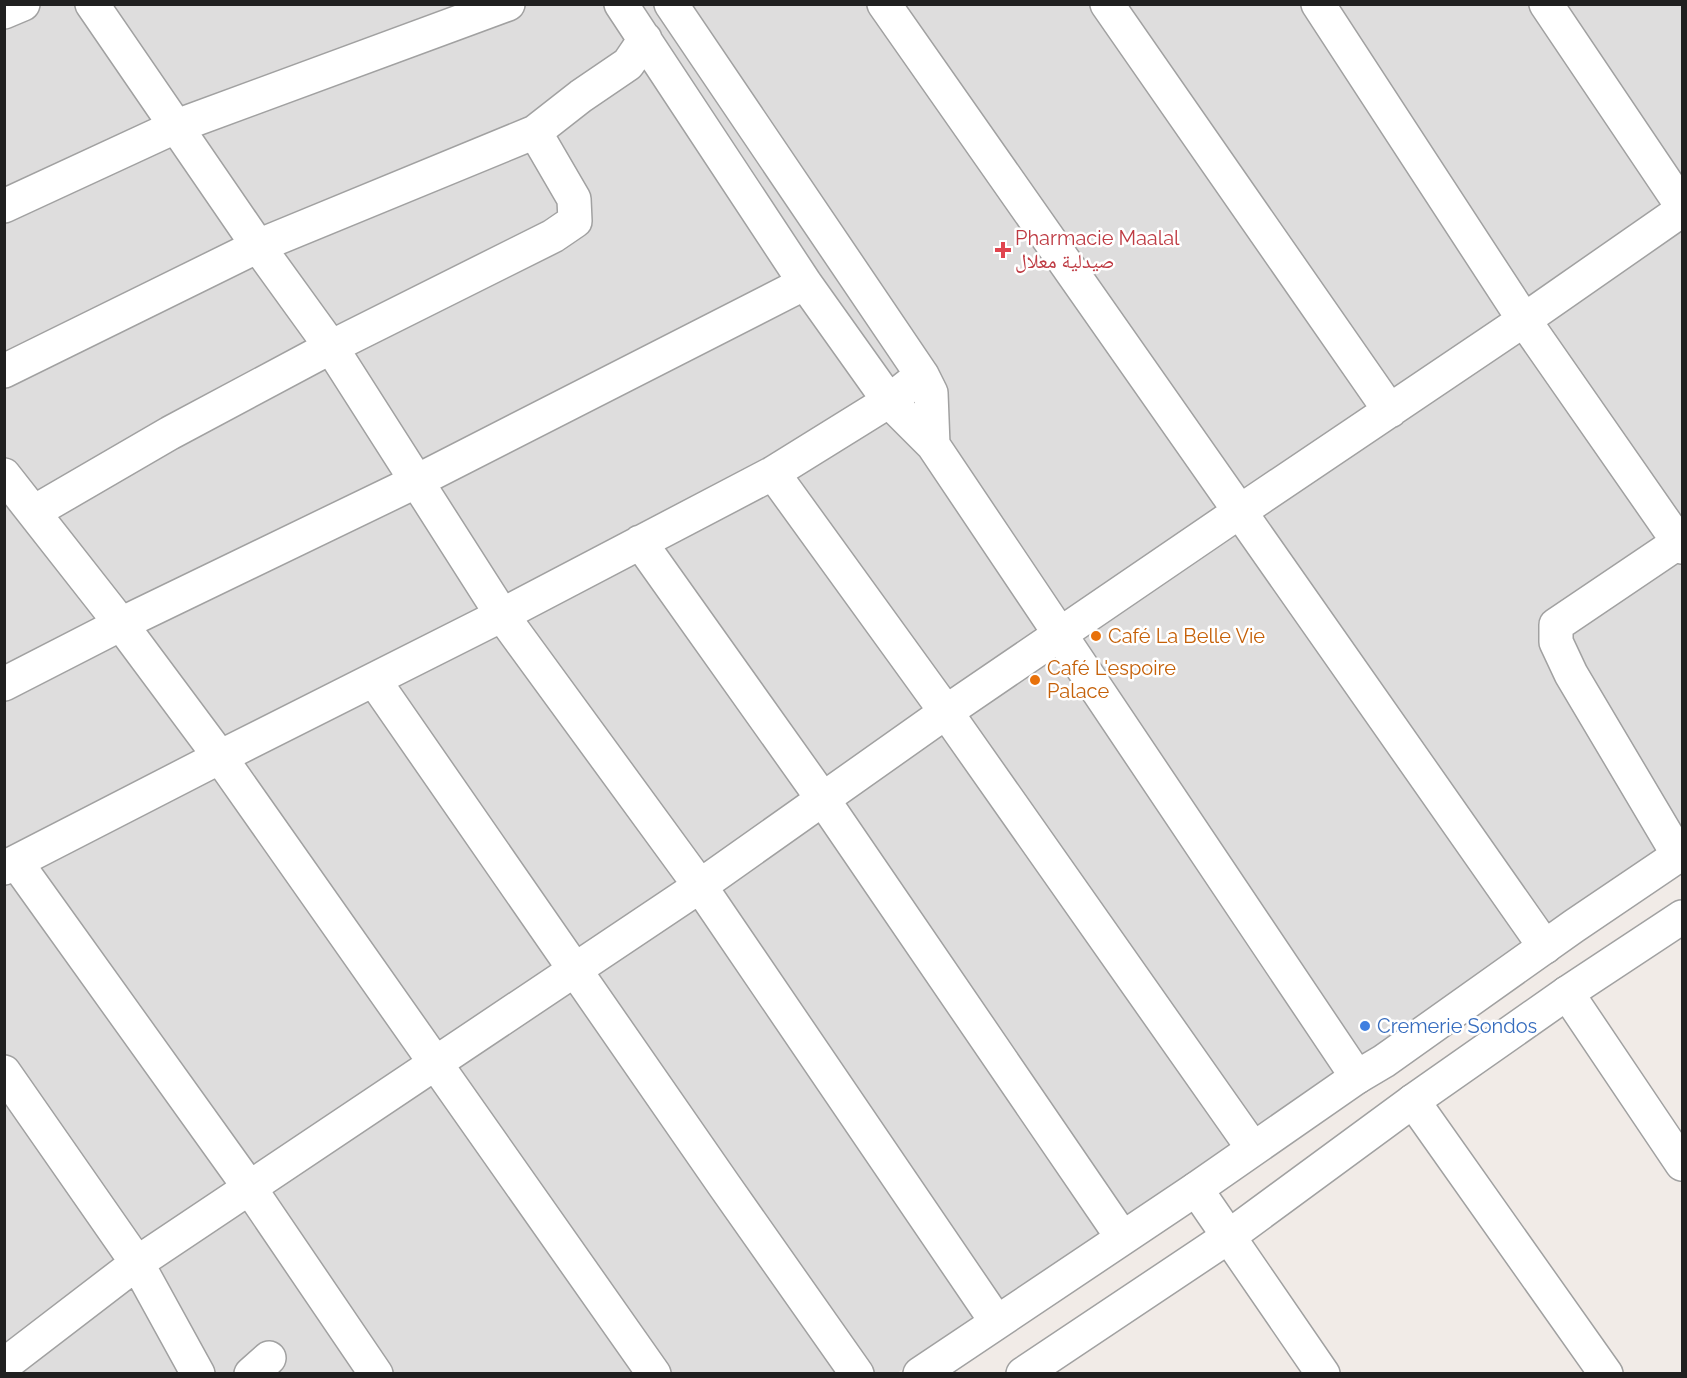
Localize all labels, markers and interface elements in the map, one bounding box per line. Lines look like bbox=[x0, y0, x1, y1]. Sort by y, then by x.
place label: Pharmacie Maalal صيدلية معلال bbox=[1015, 226, 1180, 273]
marker: Pharmacie Maalal صيدلية معلال bbox=[996, 243, 1010, 257]
place label: Café La Belle Vie bbox=[1108, 624, 1265, 648]
marker: Café La Belle Vie bbox=[1089, 629, 1103, 643]
place label: Café L'espoire Palace bbox=[1047, 656, 1176, 703]
marker: Café L'espoire Palace bbox=[1028, 673, 1042, 687]
place label: Cremerie Sondos bbox=[1377, 1014, 1537, 1038]
marker: Cremerie Sondos bbox=[1358, 1019, 1372, 1033]

